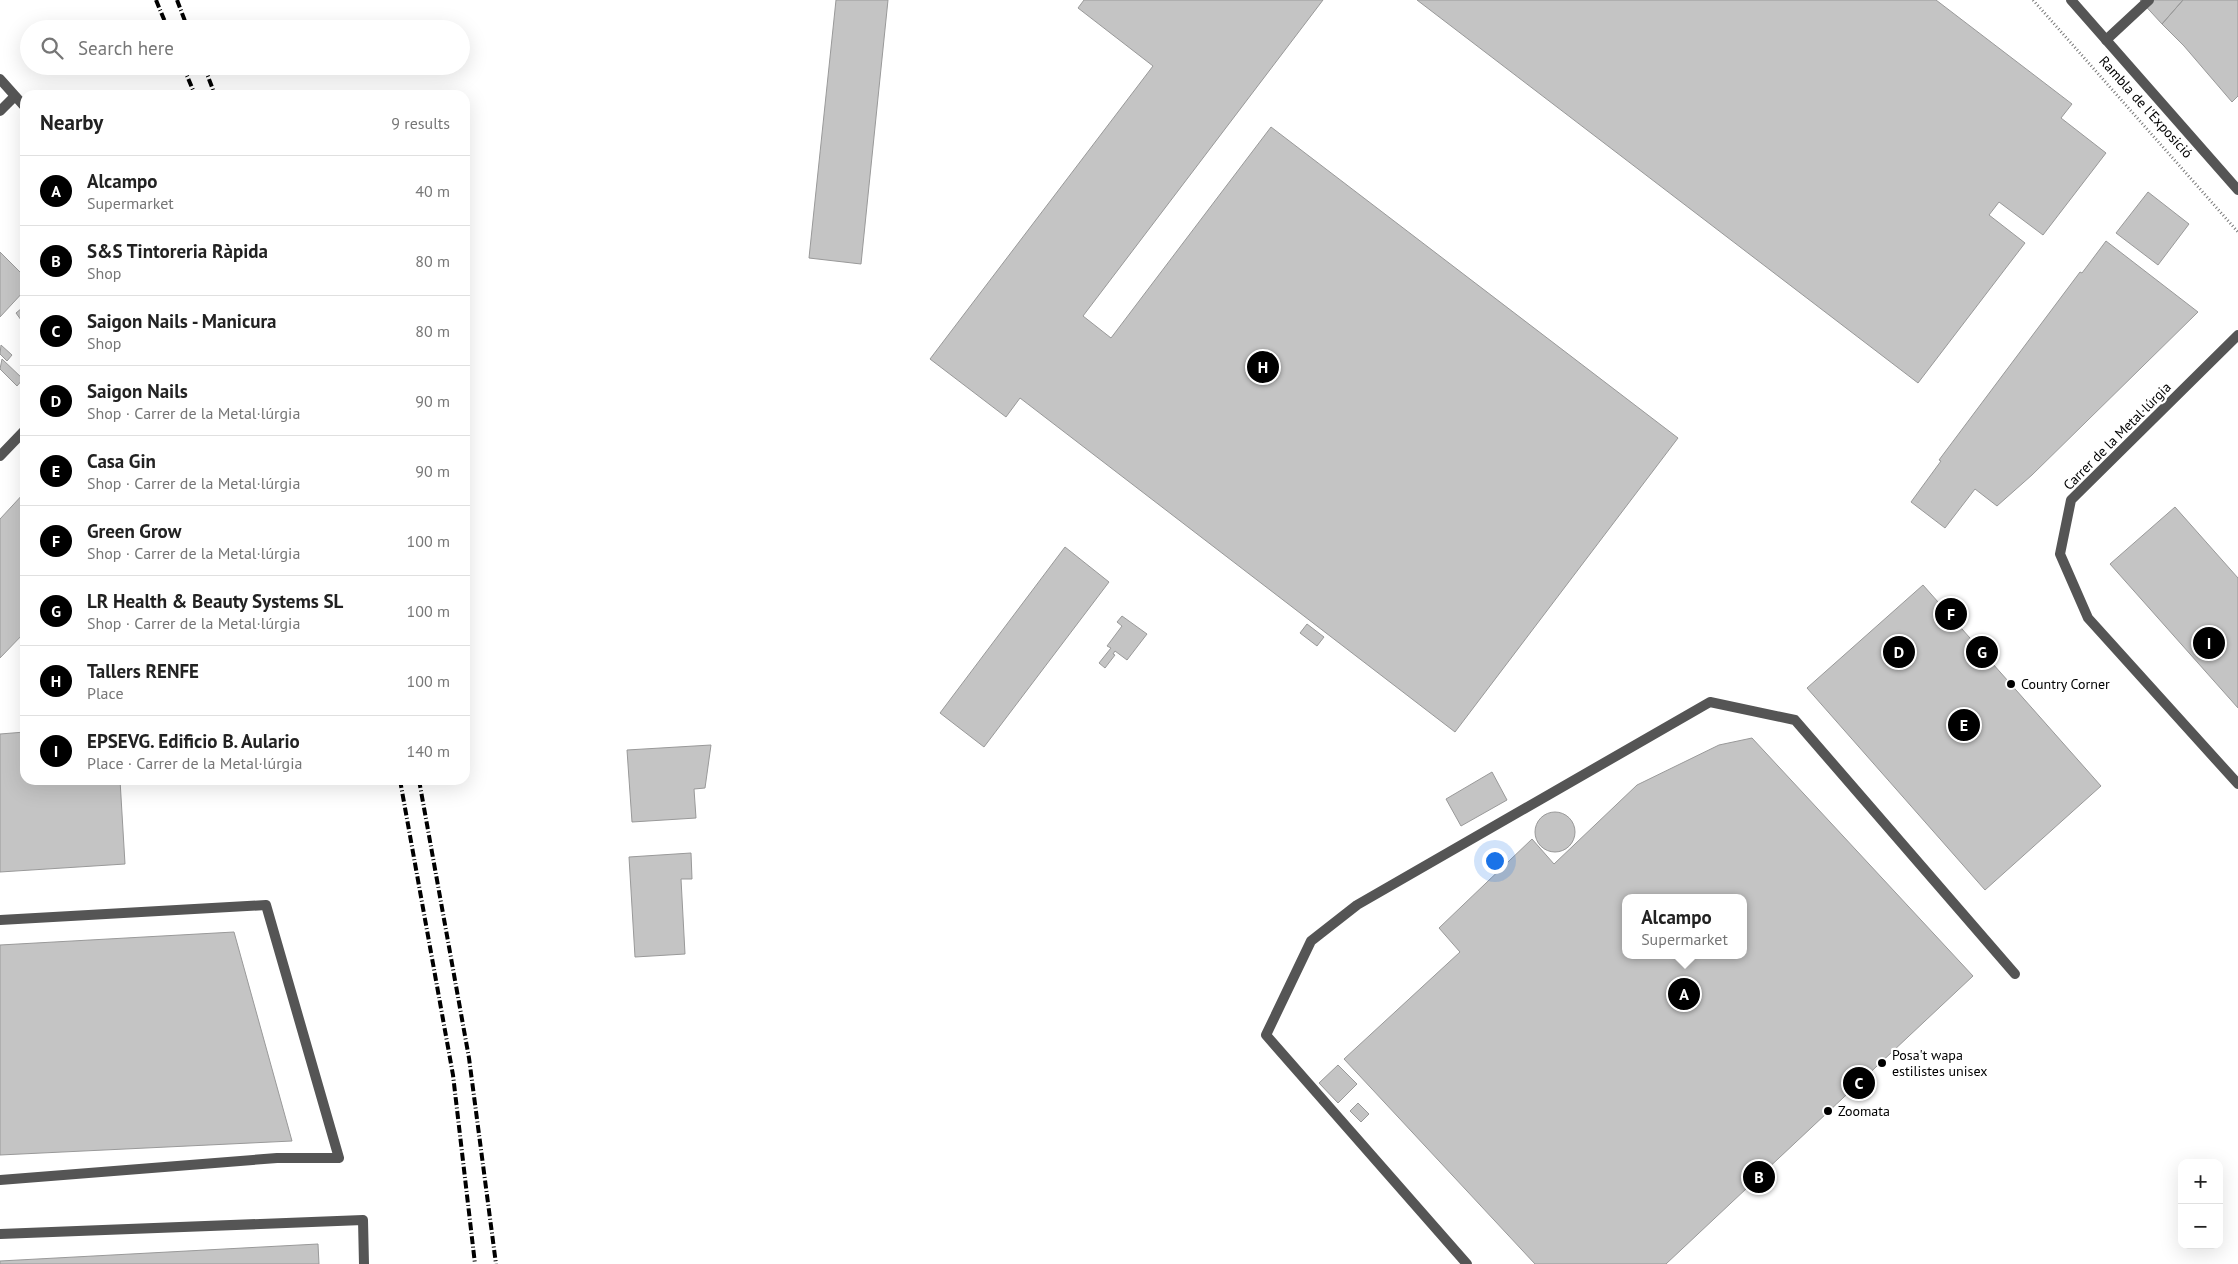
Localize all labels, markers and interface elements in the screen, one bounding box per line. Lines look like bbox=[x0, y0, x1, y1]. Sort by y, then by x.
search box bbox=[20, 20, 470, 75]
icon: search bbox=[38, 34, 66, 62]
text: Search here bbox=[78, 36, 174, 60]
street label: Rambla de l'Exposició bbox=[2095, 52, 2197, 162]
text: Nearby bbox=[40, 109, 103, 136]
text: 9 results bbox=[391, 113, 450, 133]
text: Alcampo bbox=[87, 169, 158, 193]
text: A bbox=[51, 181, 61, 201]
text: 40 m bbox=[415, 181, 450, 201]
text: Supermarket bbox=[87, 193, 174, 213]
text: S&S Tintoreria Ràpida bbox=[87, 239, 268, 263]
text: B bbox=[51, 251, 61, 271]
text: 80 m bbox=[415, 251, 450, 271]
text: Shop bbox=[87, 263, 121, 283]
text: Saigon Nails - Manicura bbox=[87, 309, 277, 333]
text: C bbox=[52, 321, 60, 341]
text: 80 m bbox=[415, 321, 450, 341]
text: Shop bbox=[87, 333, 121, 353]
pin: H bbox=[1247, 348, 1279, 386]
street label: Carrer de la Metal·lúrgia bbox=[2059, 378, 2175, 494]
text: Saigon Nails bbox=[87, 379, 188, 403]
text: D bbox=[51, 391, 61, 411]
text: 90 m bbox=[415, 391, 450, 411]
text: Shop · Carrer de la Metal·lúrgia bbox=[87, 403, 300, 423]
text: Casa Gin bbox=[87, 449, 156, 473]
text: E bbox=[52, 461, 60, 481]
text: 90 m bbox=[415, 461, 450, 481]
text: Shop · Carrer de la Metal·lúrgia bbox=[87, 473, 300, 493]
text: Green Grow bbox=[87, 519, 181, 543]
text: F bbox=[52, 531, 60, 551]
text: 100 m bbox=[407, 531, 450, 551]
text: Shop · Carrer de la Metal·lúrgia bbox=[87, 543, 300, 563]
text: LR Health & Beauty Systems SL bbox=[87, 589, 343, 613]
pin: F bbox=[1935, 595, 1967, 633]
text: G bbox=[51, 601, 61, 621]
text: 100 m bbox=[407, 601, 450, 621]
text: Shop · Carrer de la Metal·lúrgia bbox=[87, 613, 300, 633]
pin: I bbox=[2193, 624, 2225, 662]
pin: D bbox=[1883, 633, 1915, 671]
pin: G bbox=[1966, 633, 1998, 671]
text: Tallers RENFE bbox=[87, 659, 199, 683]
text: H bbox=[51, 671, 61, 691]
text: 100 m bbox=[407, 671, 450, 691]
place label: Country Corner bbox=[2021, 675, 2110, 693]
marker: Country Corner bbox=[2005, 678, 2017, 690]
text: Place bbox=[87, 683, 124, 703]
pin: E bbox=[1948, 706, 1980, 744]
text: EPSEVG. Edificio B. Aulario bbox=[87, 729, 300, 753]
text: I bbox=[54, 741, 58, 761]
text: 140 m bbox=[407, 741, 450, 761]
text: Place · Carrer de la Metal·lúrgia bbox=[87, 753, 302, 773]
your location bbox=[1482, 848, 1508, 874]
popup bbox=[1622, 894, 1747, 959]
text: Alcampo bbox=[1641, 905, 1712, 929]
text: Supermarket bbox=[1641, 929, 1728, 949]
pin: A bbox=[1668, 975, 1700, 1013]
place label: Posa't wapa estilistes unisex bbox=[1892, 1046, 1987, 1080]
marker: Posa't wapa estilistes unisex bbox=[1876, 1057, 1888, 1069]
pin: C bbox=[1843, 1064, 1875, 1102]
place label: Zoomata bbox=[1838, 1102, 1890, 1120]
marker: Zoomata bbox=[1822, 1105, 1834, 1117]
pin: B bbox=[1743, 1158, 1775, 1196]
map controls bbox=[2178, 1159, 2223, 1249]
button: + bbox=[2178, 1159, 2223, 1204]
button: − bbox=[2178, 1204, 2223, 1249]

